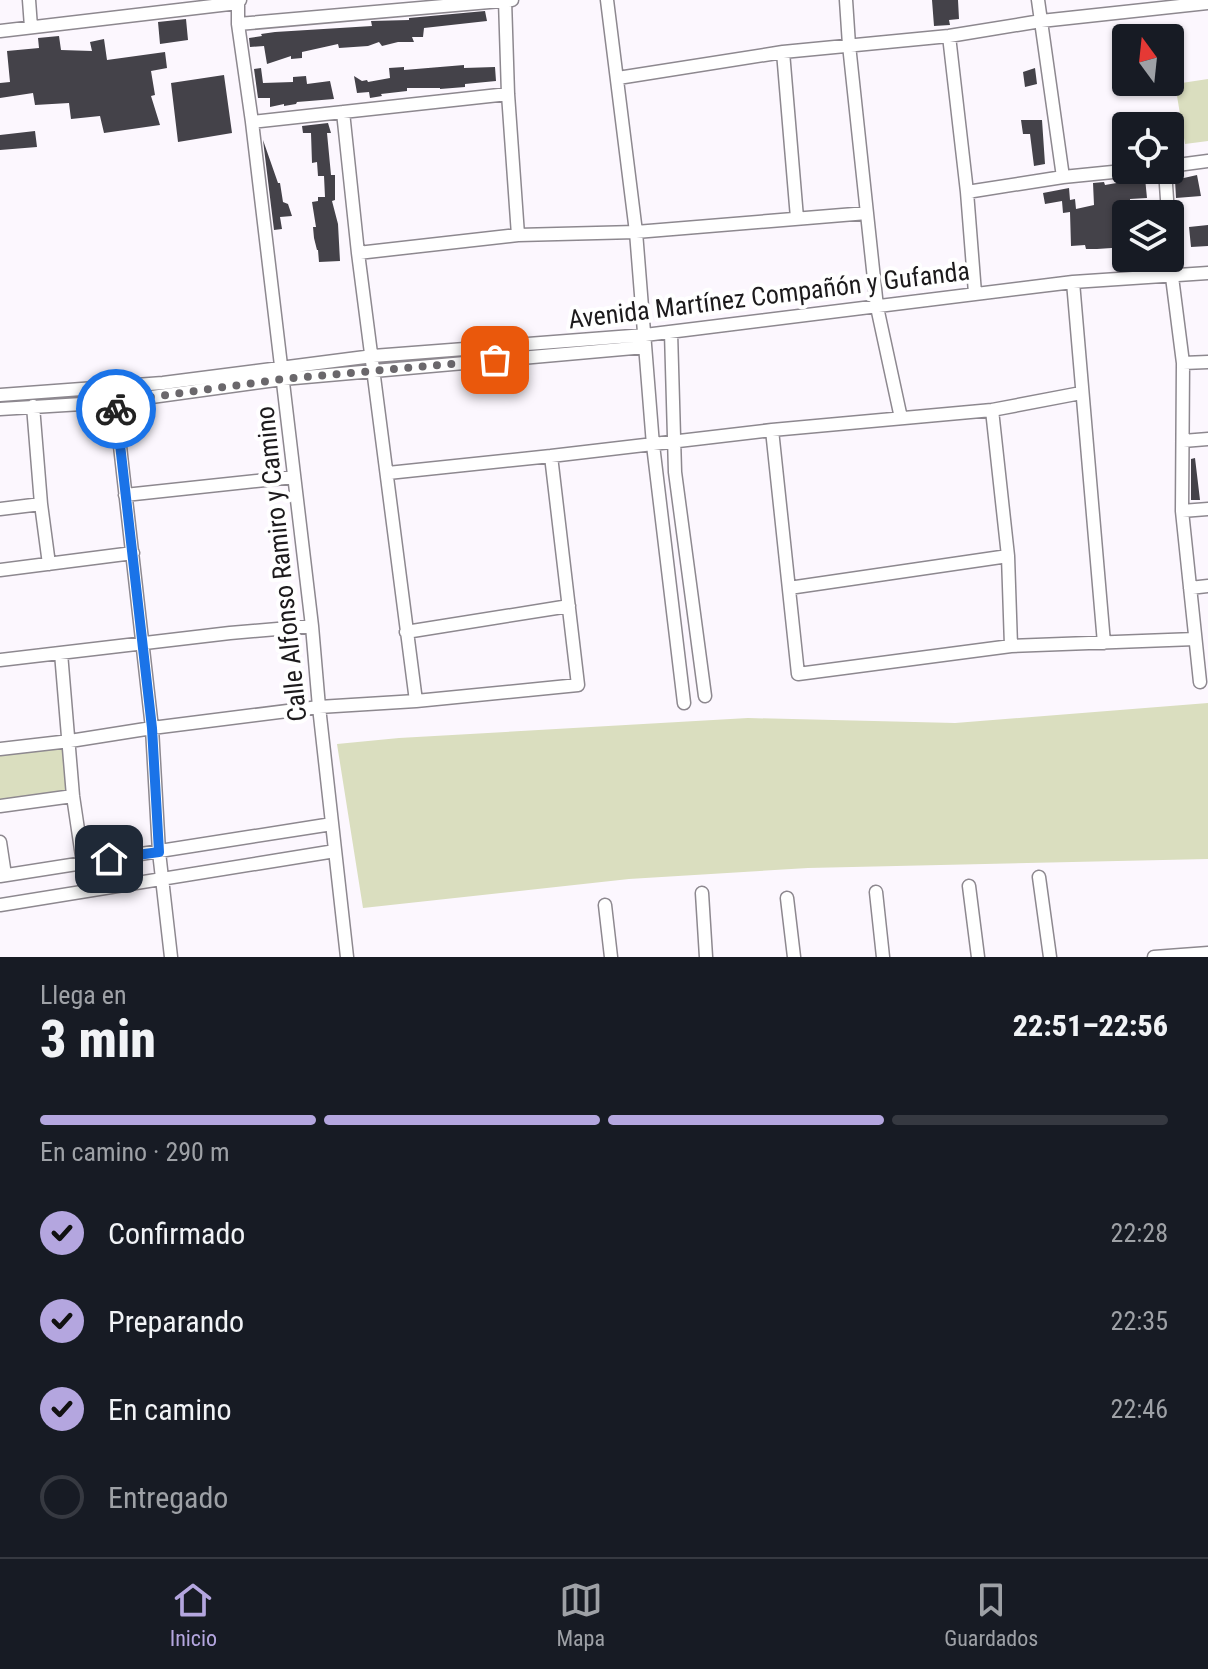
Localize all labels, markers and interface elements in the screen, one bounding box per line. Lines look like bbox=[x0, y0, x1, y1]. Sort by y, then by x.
north arrow bbox=[1112, 24, 1184, 96]
map controls bbox=[1112, 24, 1184, 272]
button: locate bbox=[1112, 112, 1184, 184]
button: layers bbox=[1112, 200, 1184, 272]
street label: Avenida Martínez Compañón y Gufanda bbox=[567, 255, 971, 335]
pin bbox=[461, 326, 529, 394]
icon: bag bbox=[473, 338, 517, 382]
courier bbox=[76, 369, 156, 449]
icon: bike bbox=[94, 387, 138, 431]
street label: Calle Alfonso Ramiro y Camino bbox=[250, 405, 312, 723]
pin bbox=[75, 825, 143, 893]
icon: home bbox=[87, 837, 131, 881]
text: Llega en bbox=[40, 980, 127, 1010]
text: 22:51–22:56 bbox=[1013, 1008, 1168, 1043]
text: 3 min bbox=[40, 1009, 156, 1070]
text: En camino · 290 m bbox=[40, 1137, 229, 1167]
icon: check bbox=[40, 1211, 84, 1255]
text: Confirmado bbox=[108, 1216, 245, 1251]
text: 22:28 bbox=[1111, 1218, 1168, 1248]
icon: check bbox=[40, 1299, 84, 1343]
text: Preparando bbox=[108, 1304, 244, 1339]
text: 22:35 bbox=[1111, 1306, 1168, 1336]
icon: check bbox=[40, 1387, 84, 1431]
text: En camino bbox=[108, 1392, 232, 1427]
text: 22:46 bbox=[1111, 1394, 1168, 1424]
text: Entregado bbox=[108, 1480, 228, 1515]
tab: Inicio bbox=[170, 1578, 217, 1651]
tab: Mapa bbox=[556, 1578, 605, 1651]
tab: Guardados bbox=[944, 1578, 1038, 1651]

